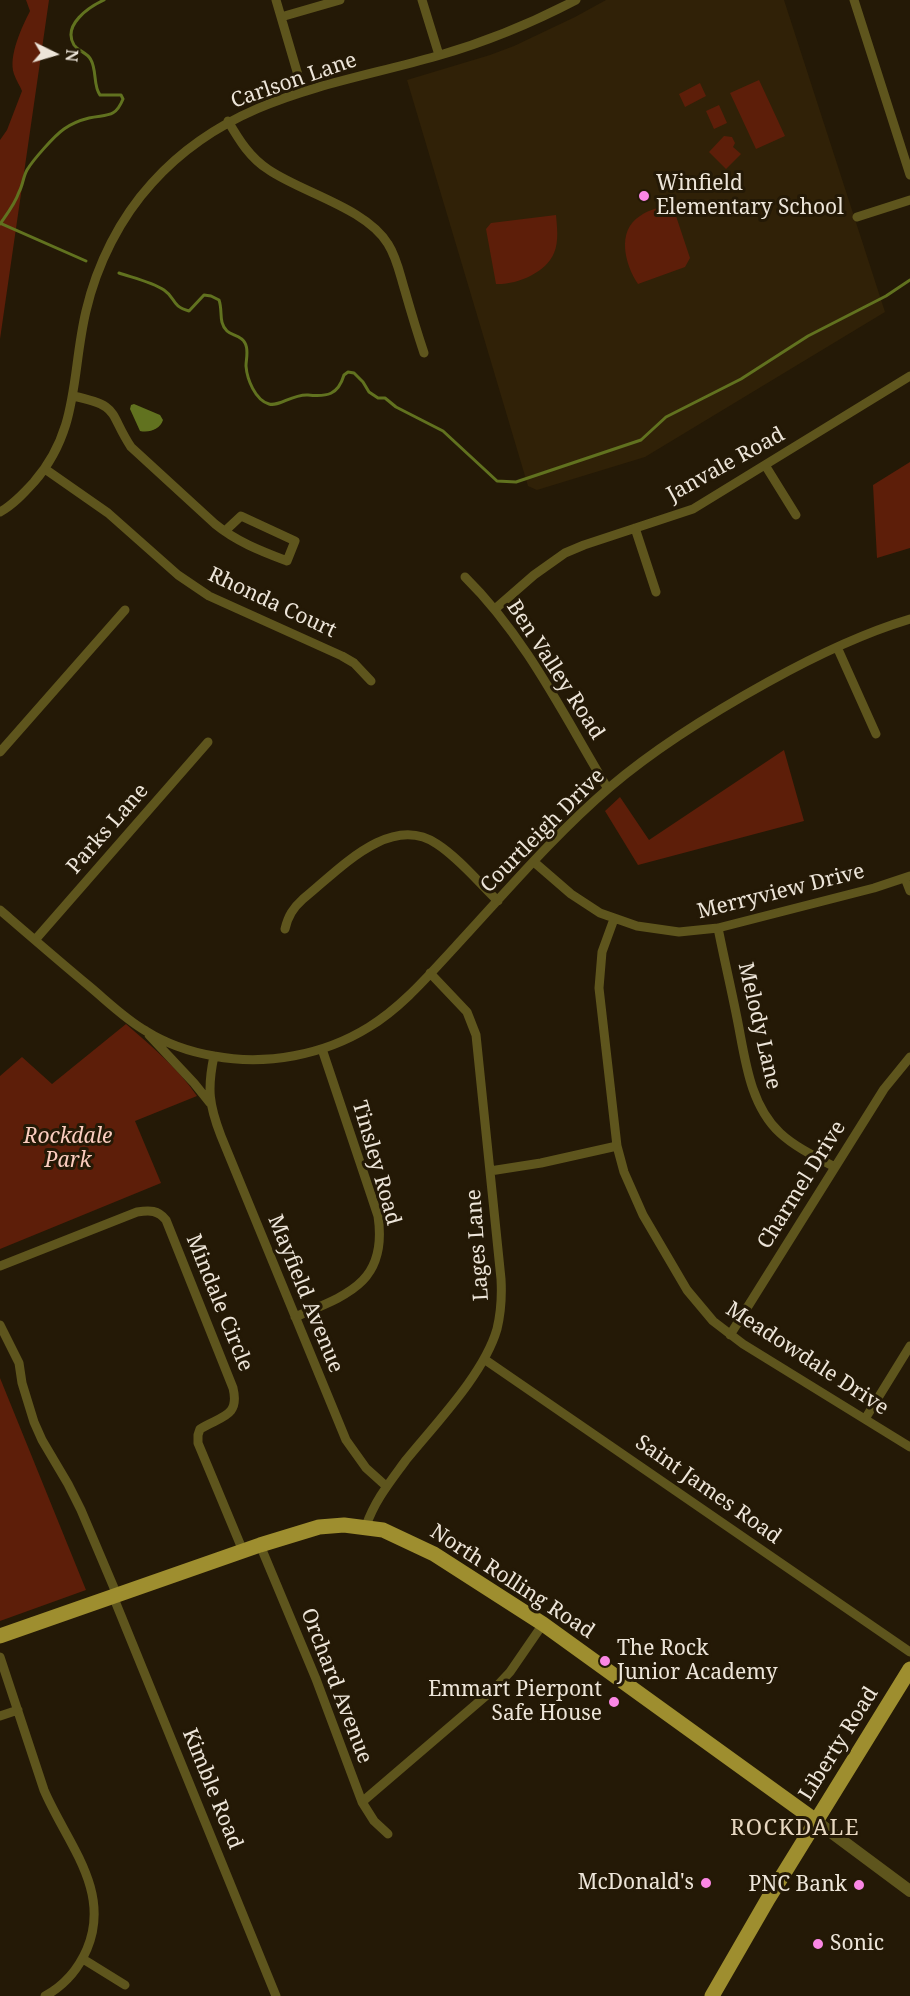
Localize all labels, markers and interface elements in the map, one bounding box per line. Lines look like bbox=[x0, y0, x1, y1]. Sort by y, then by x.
north arrow bbox=[24, 24, 84, 84]
text: N bbox=[60, 48, 83, 63]
street label: Carlson Lane bbox=[228, 48, 360, 114]
place label: Winfield Elementary School bbox=[656, 171, 844, 221]
marker: Winfield Elementary School bbox=[637, 189, 651, 203]
street label: Janvale Road bbox=[663, 422, 789, 508]
street label: Rhonda Court bbox=[204, 562, 340, 644]
street label: Ben Valley Road bbox=[501, 596, 609, 744]
street label: Courtleigh Drive bbox=[476, 764, 610, 898]
street label: Parks Lane bbox=[62, 779, 154, 879]
street label: Merryview Drive bbox=[695, 859, 867, 925]
street label: Melody Lane bbox=[732, 960, 786, 1092]
street label: Tinsley Road bbox=[346, 1098, 406, 1228]
street label: Charmel Drive bbox=[753, 1116, 851, 1254]
park label: Rockdale Park bbox=[24, 1124, 112, 1174]
street label: Lages Lane bbox=[462, 1188, 494, 1302]
street label: Mayfield Avenue bbox=[262, 1211, 348, 1377]
street label: Mindale Circle bbox=[180, 1231, 258, 1375]
street label: Meadowdale Drive bbox=[721, 1297, 893, 1421]
street label: Saint James Road bbox=[630, 1430, 786, 1550]
street label: North Rolling Road bbox=[425, 1519, 599, 1645]
street label: Orchard Avenue bbox=[295, 1605, 377, 1767]
place label: The Rock Junior Academy bbox=[617, 1636, 778, 1686]
marker: The Rock Junior Academy bbox=[598, 1654, 612, 1668]
place label: Emmart Pierpont Safe House bbox=[428, 1677, 602, 1727]
street label: Liberty Road bbox=[794, 1683, 884, 1805]
marker: Emmart Pierpont Safe House bbox=[607, 1695, 621, 1709]
street label: Kimble Road bbox=[176, 1725, 248, 1853]
district label: ROCKDALE bbox=[730, 1816, 860, 1842]
place label: McDonald's bbox=[578, 1870, 694, 1896]
place label: PNC Bank bbox=[749, 1872, 847, 1898]
marker: McDonald's bbox=[699, 1876, 713, 1890]
marker: PNC Bank bbox=[852, 1878, 866, 1892]
place label: Sonic bbox=[830, 1931, 884, 1957]
marker: Sonic bbox=[811, 1937, 825, 1951]

